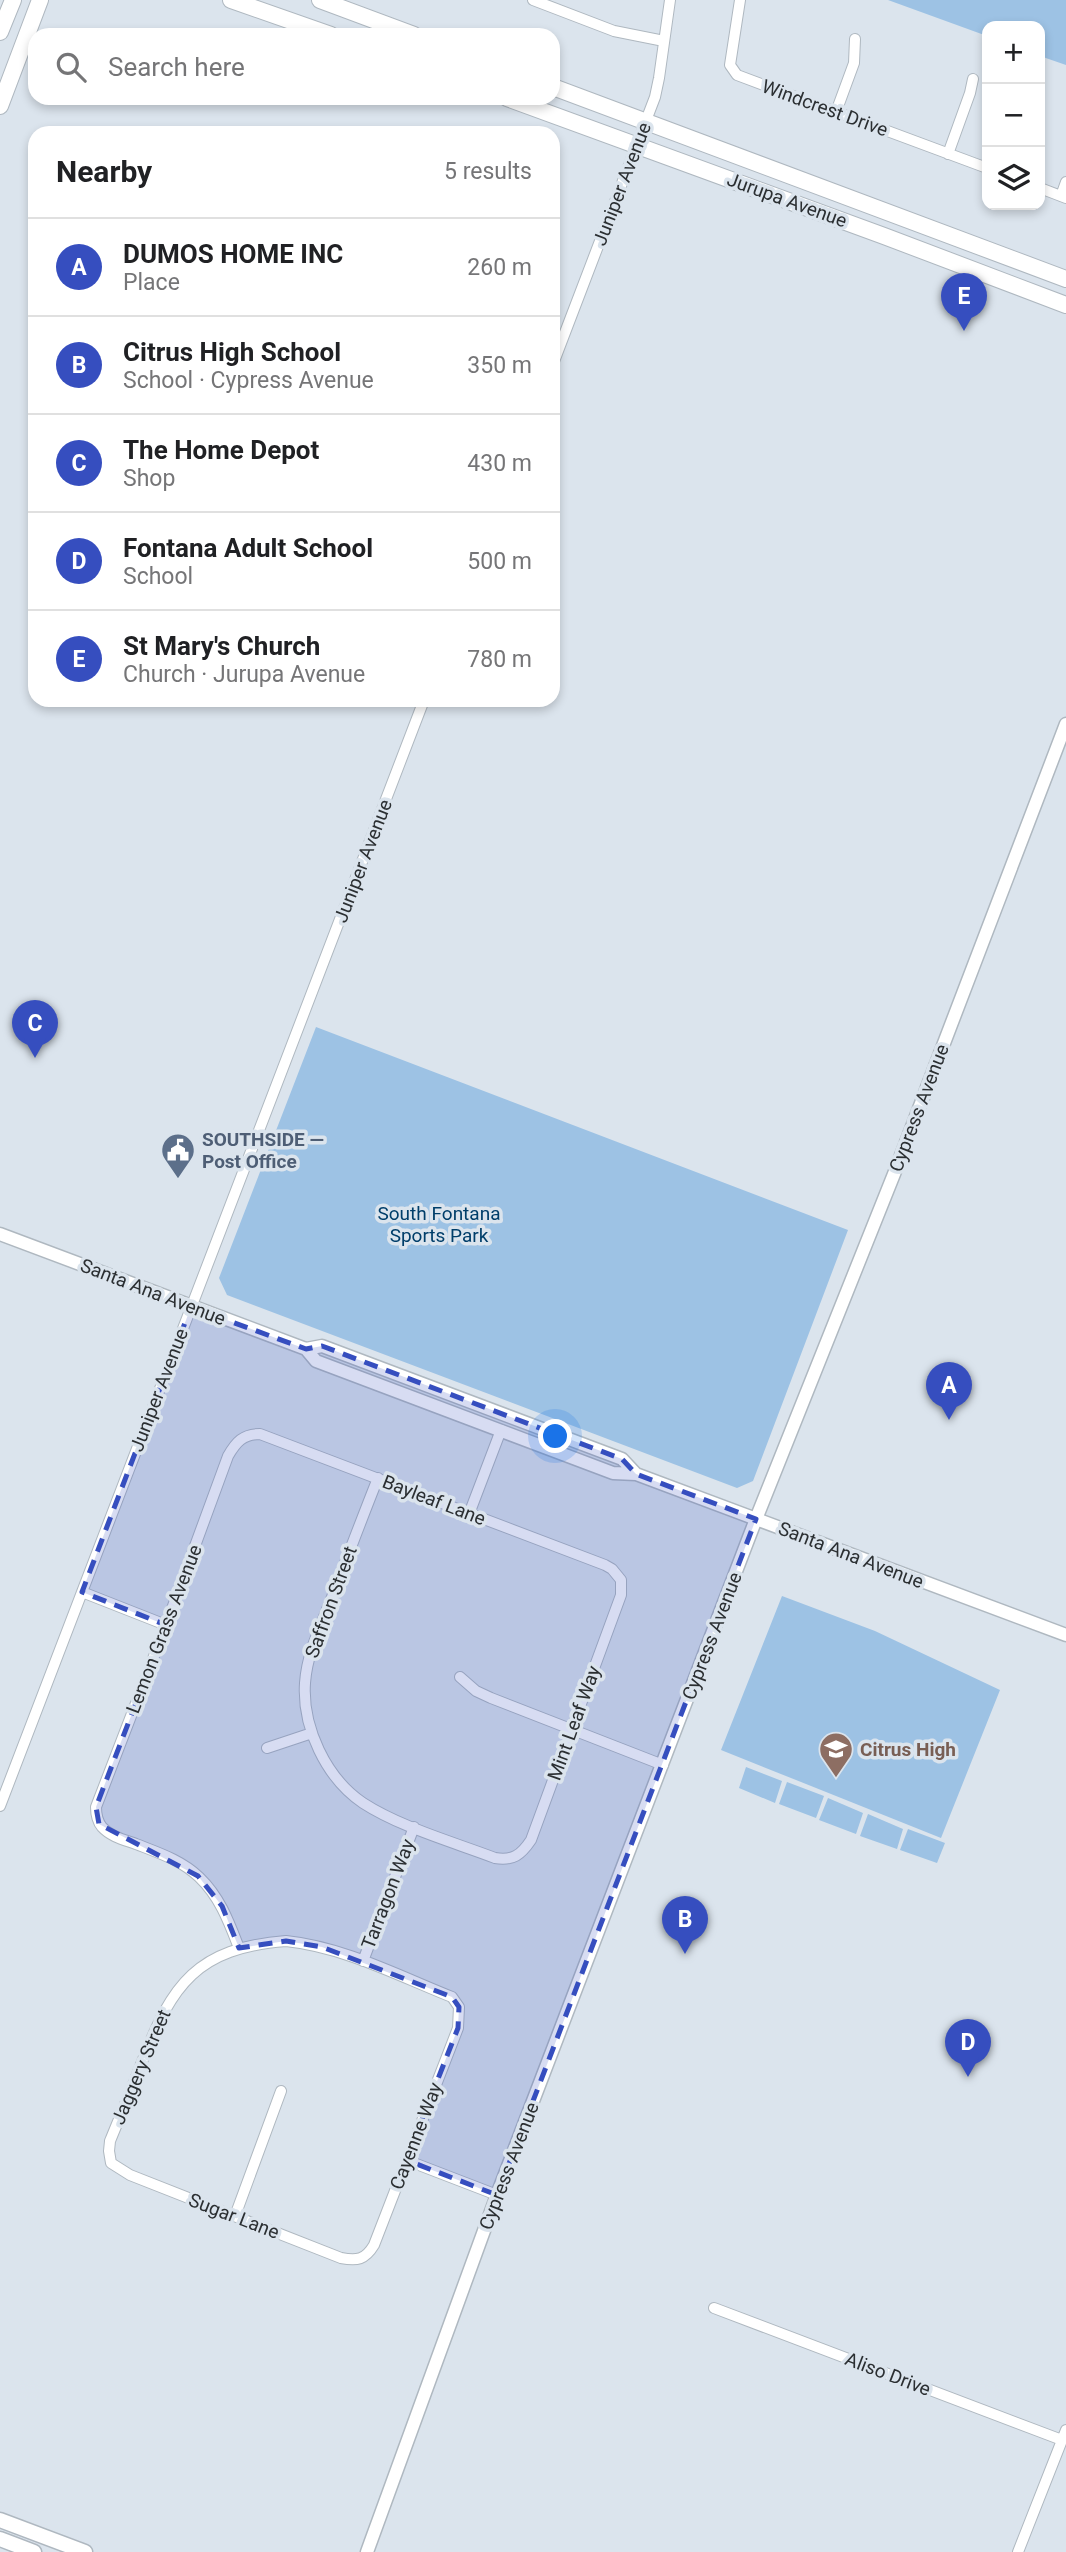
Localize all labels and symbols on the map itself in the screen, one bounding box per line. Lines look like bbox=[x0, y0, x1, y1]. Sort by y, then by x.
street label: Windcrest Drive bbox=[759, 75, 891, 141]
street label: Juniper Avenue bbox=[588, 119, 656, 249]
street label: Jurupa Avenue bbox=[724, 168, 850, 232]
pin: E bbox=[941, 273, 987, 331]
street label: Juniper Avenue bbox=[329, 796, 397, 926]
pin: C bbox=[12, 1000, 58, 1058]
street label: Cypress Avenue bbox=[884, 1041, 954, 1175]
place label: SOUTHSIDE — Post Office bbox=[202, 1128, 324, 1173]
public building icon: SOUTHSIDE — Post Office bbox=[159, 1131, 197, 1180]
park label: South Fontana Sports Park bbox=[378, 1202, 501, 1247]
street label: Santa Ana Avenue bbox=[77, 1254, 229, 1330]
street label: Juniper Avenue bbox=[125, 1325, 193, 1455]
pin: A bbox=[926, 1362, 972, 1420]
your location bbox=[538, 1419, 572, 1453]
street label: Bayleaf Lane bbox=[379, 1470, 489, 1530]
street label: Santa Ana Avenue bbox=[775, 1517, 927, 1593]
street label: Lemon Grass Avenue bbox=[121, 1541, 207, 1717]
street label: Saffron Street bbox=[300, 1543, 362, 1661]
street label: Cypress Avenue bbox=[677, 1569, 747, 1703]
street label: Mint Leaf Way bbox=[543, 1663, 605, 1783]
school or university icon: Citrus High bbox=[817, 1730, 855, 1779]
place label: Citrus High bbox=[860, 1738, 956, 1761]
street label: Tarragon Way bbox=[356, 1836, 420, 1952]
pin: B bbox=[662, 1896, 708, 1954]
street label: Jaggery Street bbox=[106, 2006, 176, 2128]
pin: D bbox=[945, 2019, 991, 2077]
street label: Cayenne Way bbox=[385, 2079, 447, 2193]
street label: Cypress Avenue bbox=[474, 2099, 544, 2233]
street label: Sugar Lane bbox=[186, 2188, 282, 2244]
street label: Aliso Drive bbox=[842, 2347, 934, 2401]

